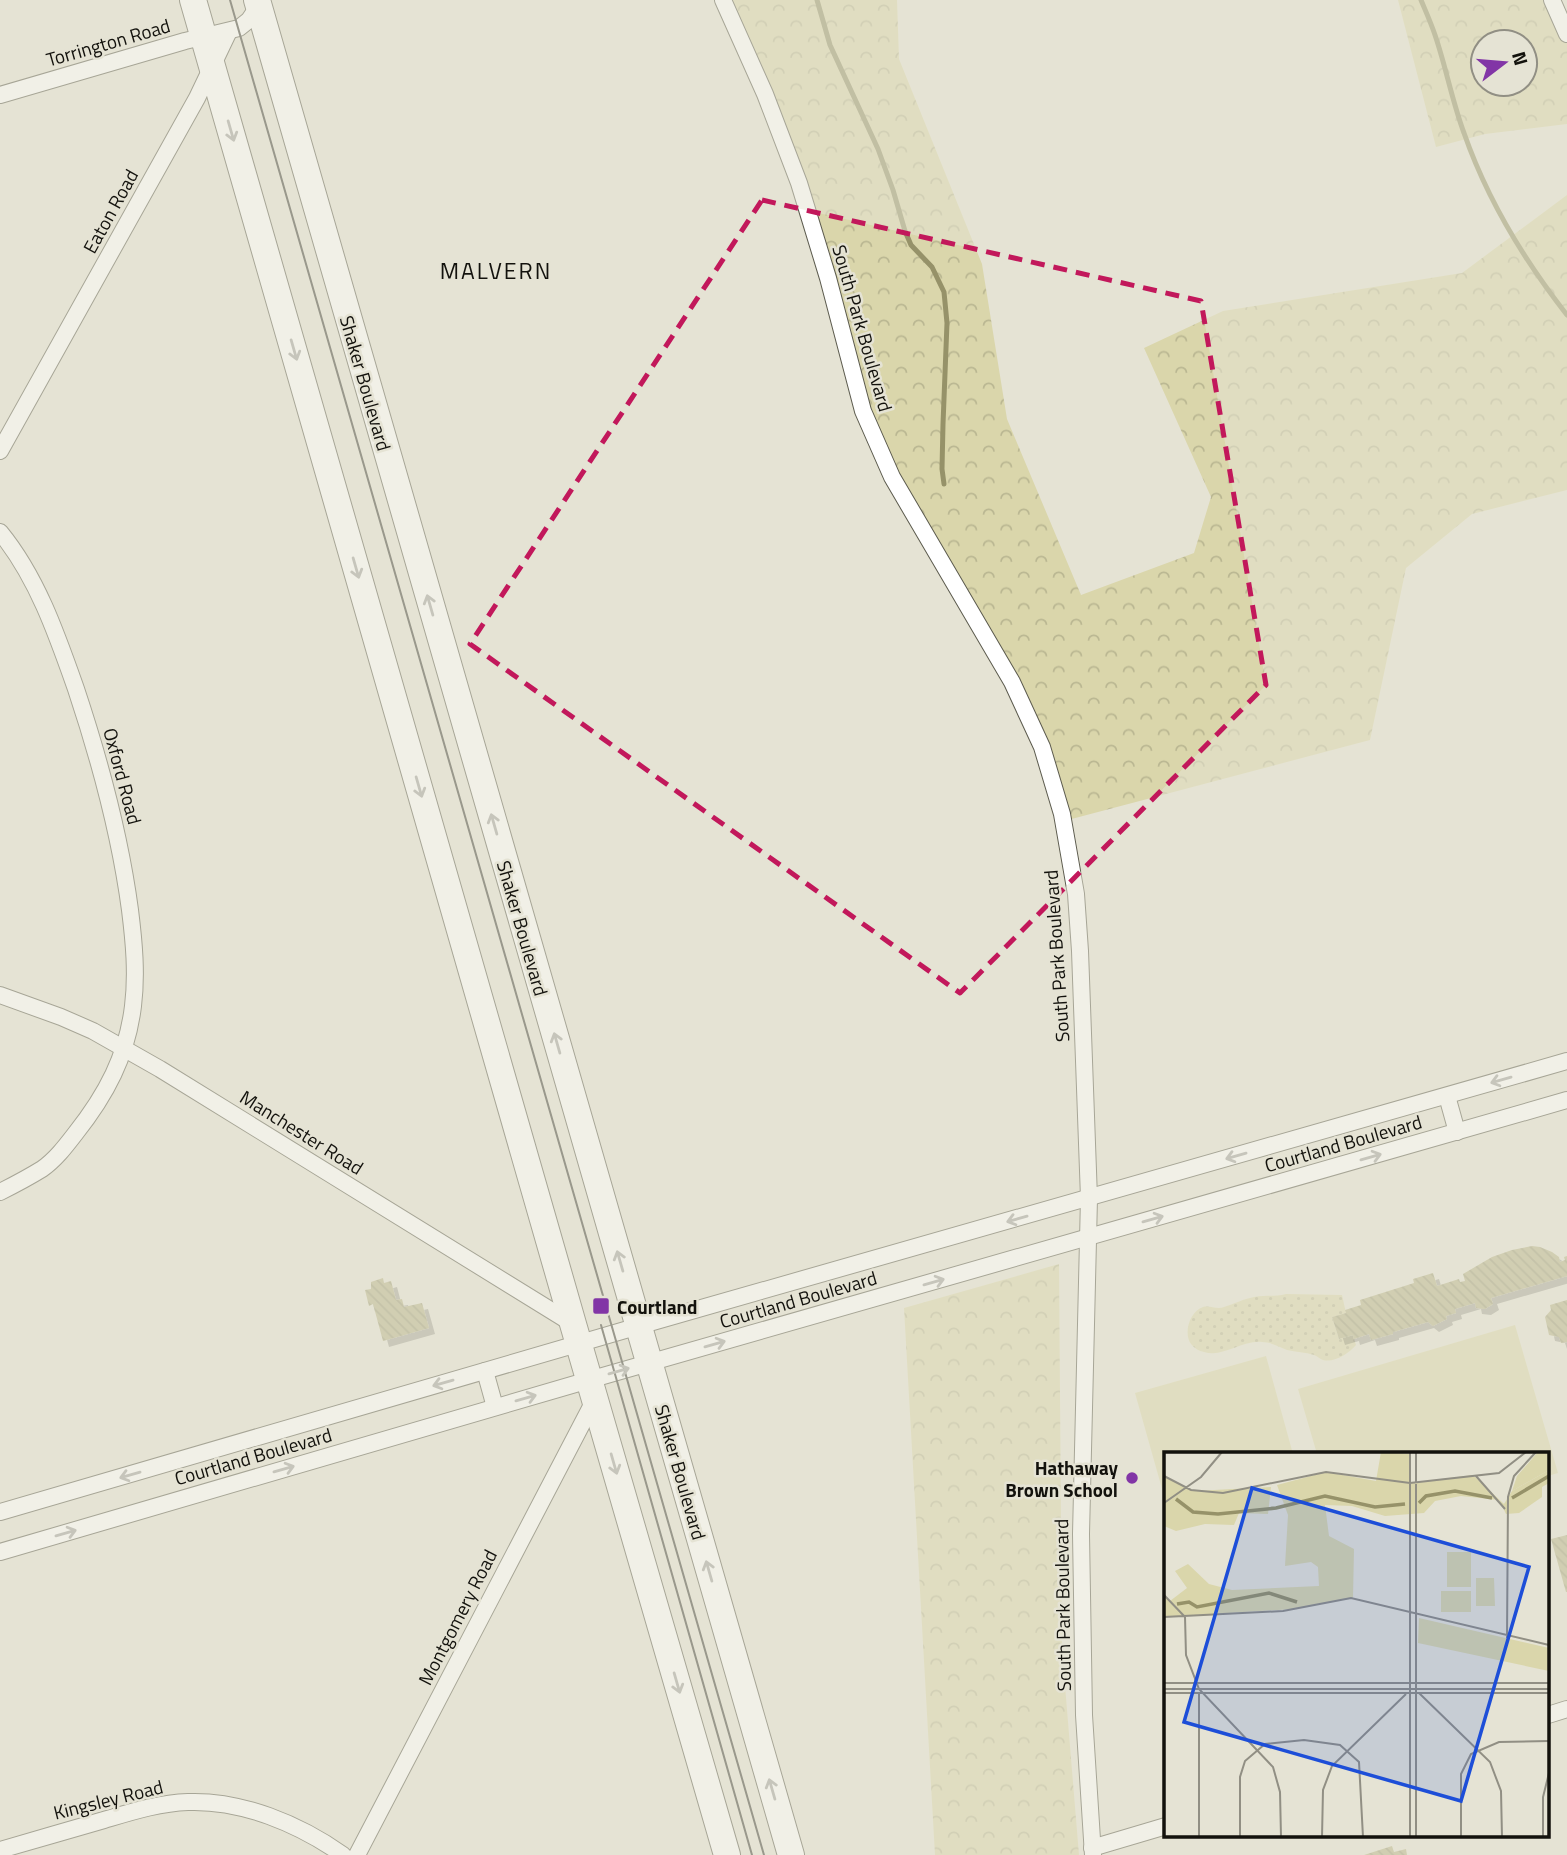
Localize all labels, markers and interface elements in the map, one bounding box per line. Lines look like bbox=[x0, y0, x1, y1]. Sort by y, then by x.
street label: Torrington Road bbox=[43, 10, 173, 74]
north arrow bbox=[1469, 28, 1539, 98]
text: N bbox=[1505, 48, 1537, 69]
one-way arrow bbox=[225, 120, 238, 142]
street label: Eaton Road bbox=[75, 164, 145, 258]
street label: South Park Boulevard bbox=[825, 241, 901, 415]
district label: MALVERN bbox=[440, 253, 552, 288]
street label: Shaker Boulevard bbox=[333, 312, 399, 454]
one-way arrow bbox=[288, 338, 301, 360]
one-way arrow bbox=[351, 557, 364, 579]
one-way arrow bbox=[423, 595, 436, 617]
street label: Oxford Road bbox=[96, 724, 150, 828]
one-way arrow bbox=[413, 776, 426, 798]
one-way arrow bbox=[486, 813, 499, 835]
street label: Shaker Boulevard bbox=[490, 857, 556, 999]
street label: South Park Boulevard bbox=[1036, 869, 1076, 1043]
one-way arrow bbox=[549, 1032, 562, 1054]
one-way arrow bbox=[1491, 1074, 1513, 1087]
street label: Manchester Road bbox=[235, 1082, 369, 1182]
street label: Courtland Boulevard bbox=[1261, 1107, 1425, 1179]
one-way arrow bbox=[1360, 1149, 1382, 1162]
one-way arrow bbox=[1225, 1151, 1247, 1164]
one-way arrow bbox=[1141, 1212, 1163, 1225]
one-way arrow bbox=[1006, 1213, 1028, 1226]
one-way arrow bbox=[612, 1250, 625, 1272]
street label: Courtland Boulevard bbox=[716, 1263, 880, 1335]
one-way arrow bbox=[923, 1274, 945, 1287]
place label: Courtland bbox=[617, 1292, 698, 1321]
marker: Courtland bbox=[591, 1296, 611, 1316]
one-way arrow bbox=[703, 1337, 726, 1350]
one-way arrow bbox=[608, 1364, 630, 1377]
one-way arrow bbox=[432, 1378, 454, 1391]
one-way arrow bbox=[515, 1391, 537, 1404]
street label: Shaker Boulevard bbox=[648, 1401, 714, 1543]
street label: Courtland Boulevard bbox=[171, 1420, 335, 1492]
inset map bbox=[1164, 1452, 1550, 1838]
one-way arrow bbox=[608, 1453, 621, 1475]
place label: Hathaway Brown School bbox=[1005, 1453, 1118, 1504]
one-way arrow bbox=[273, 1462, 295, 1475]
one-way arrow bbox=[119, 1469, 141, 1482]
marker: Hathaway Brown School bbox=[1124, 1470, 1140, 1486]
street label: South Park Boulevard bbox=[1046, 1518, 1078, 1692]
one-way arrow bbox=[54, 1525, 76, 1538]
street label: Montgomery Road bbox=[410, 1544, 504, 1690]
one-way arrow bbox=[702, 1560, 715, 1582]
one-way arrow bbox=[672, 1672, 685, 1694]
street label: Kingsley Road bbox=[50, 1771, 166, 1827]
one-way arrow bbox=[764, 1779, 777, 1801]

